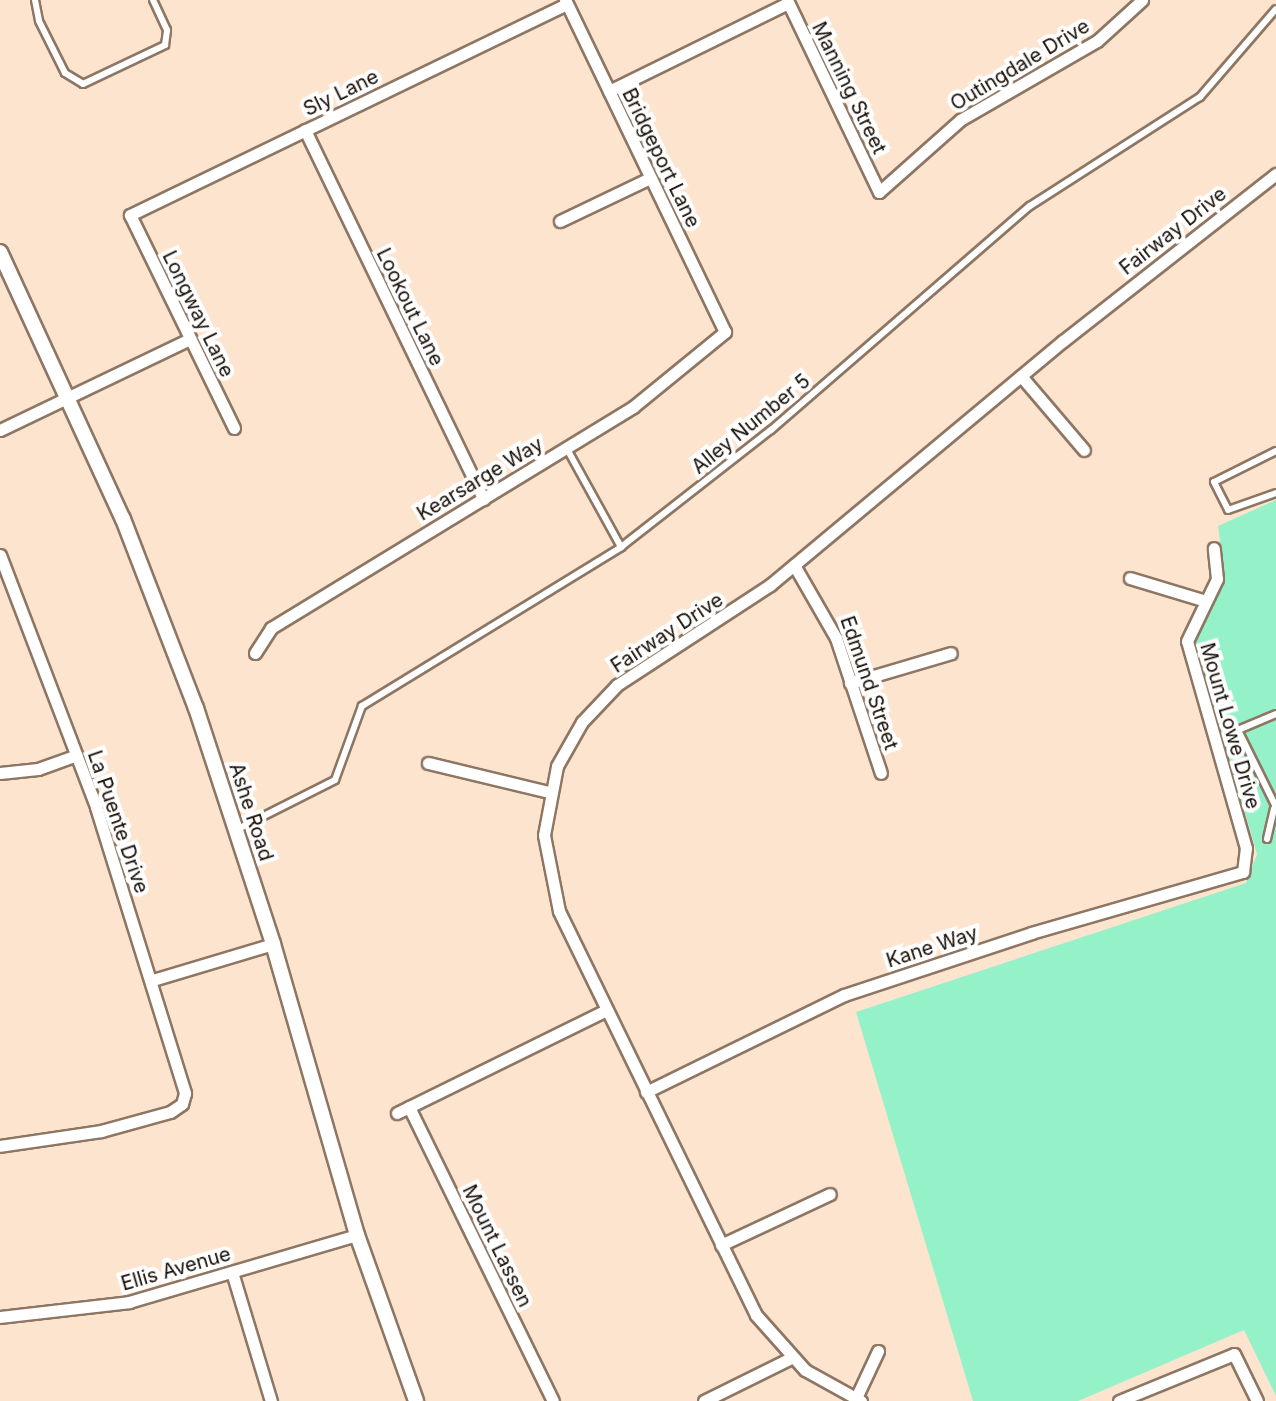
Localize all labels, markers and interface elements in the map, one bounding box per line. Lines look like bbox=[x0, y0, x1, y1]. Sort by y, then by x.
street label: Outingdale Drive bbox=[946, 14, 1094, 116]
street label: Manning Street bbox=[807, 18, 891, 158]
street label: Sly Lane bbox=[299, 65, 383, 121]
street label: Bridgeport Lane bbox=[617, 84, 705, 232]
street label: Fairway Drive bbox=[1115, 182, 1231, 280]
street label: Lookout Lane bbox=[371, 244, 449, 370]
street label: Longway Lane bbox=[157, 247, 239, 381]
street label: Alley Number 5 bbox=[687, 369, 815, 479]
street label: Kearsarge Way bbox=[413, 432, 547, 526]
street label: Fairway Drive bbox=[606, 588, 728, 678]
street label: Edmund Street bbox=[835, 613, 903, 753]
street label: Mount Lowe Drive bbox=[1195, 640, 1265, 812]
street label: La Puente Drive bbox=[82, 747, 154, 897]
street label: Ashe Road bbox=[224, 760, 278, 864]
street label: Kane Way bbox=[883, 921, 981, 973]
street label: Mount Lassen bbox=[457, 1181, 537, 1311]
street label: Ellis Avenue bbox=[118, 1242, 234, 1296]

